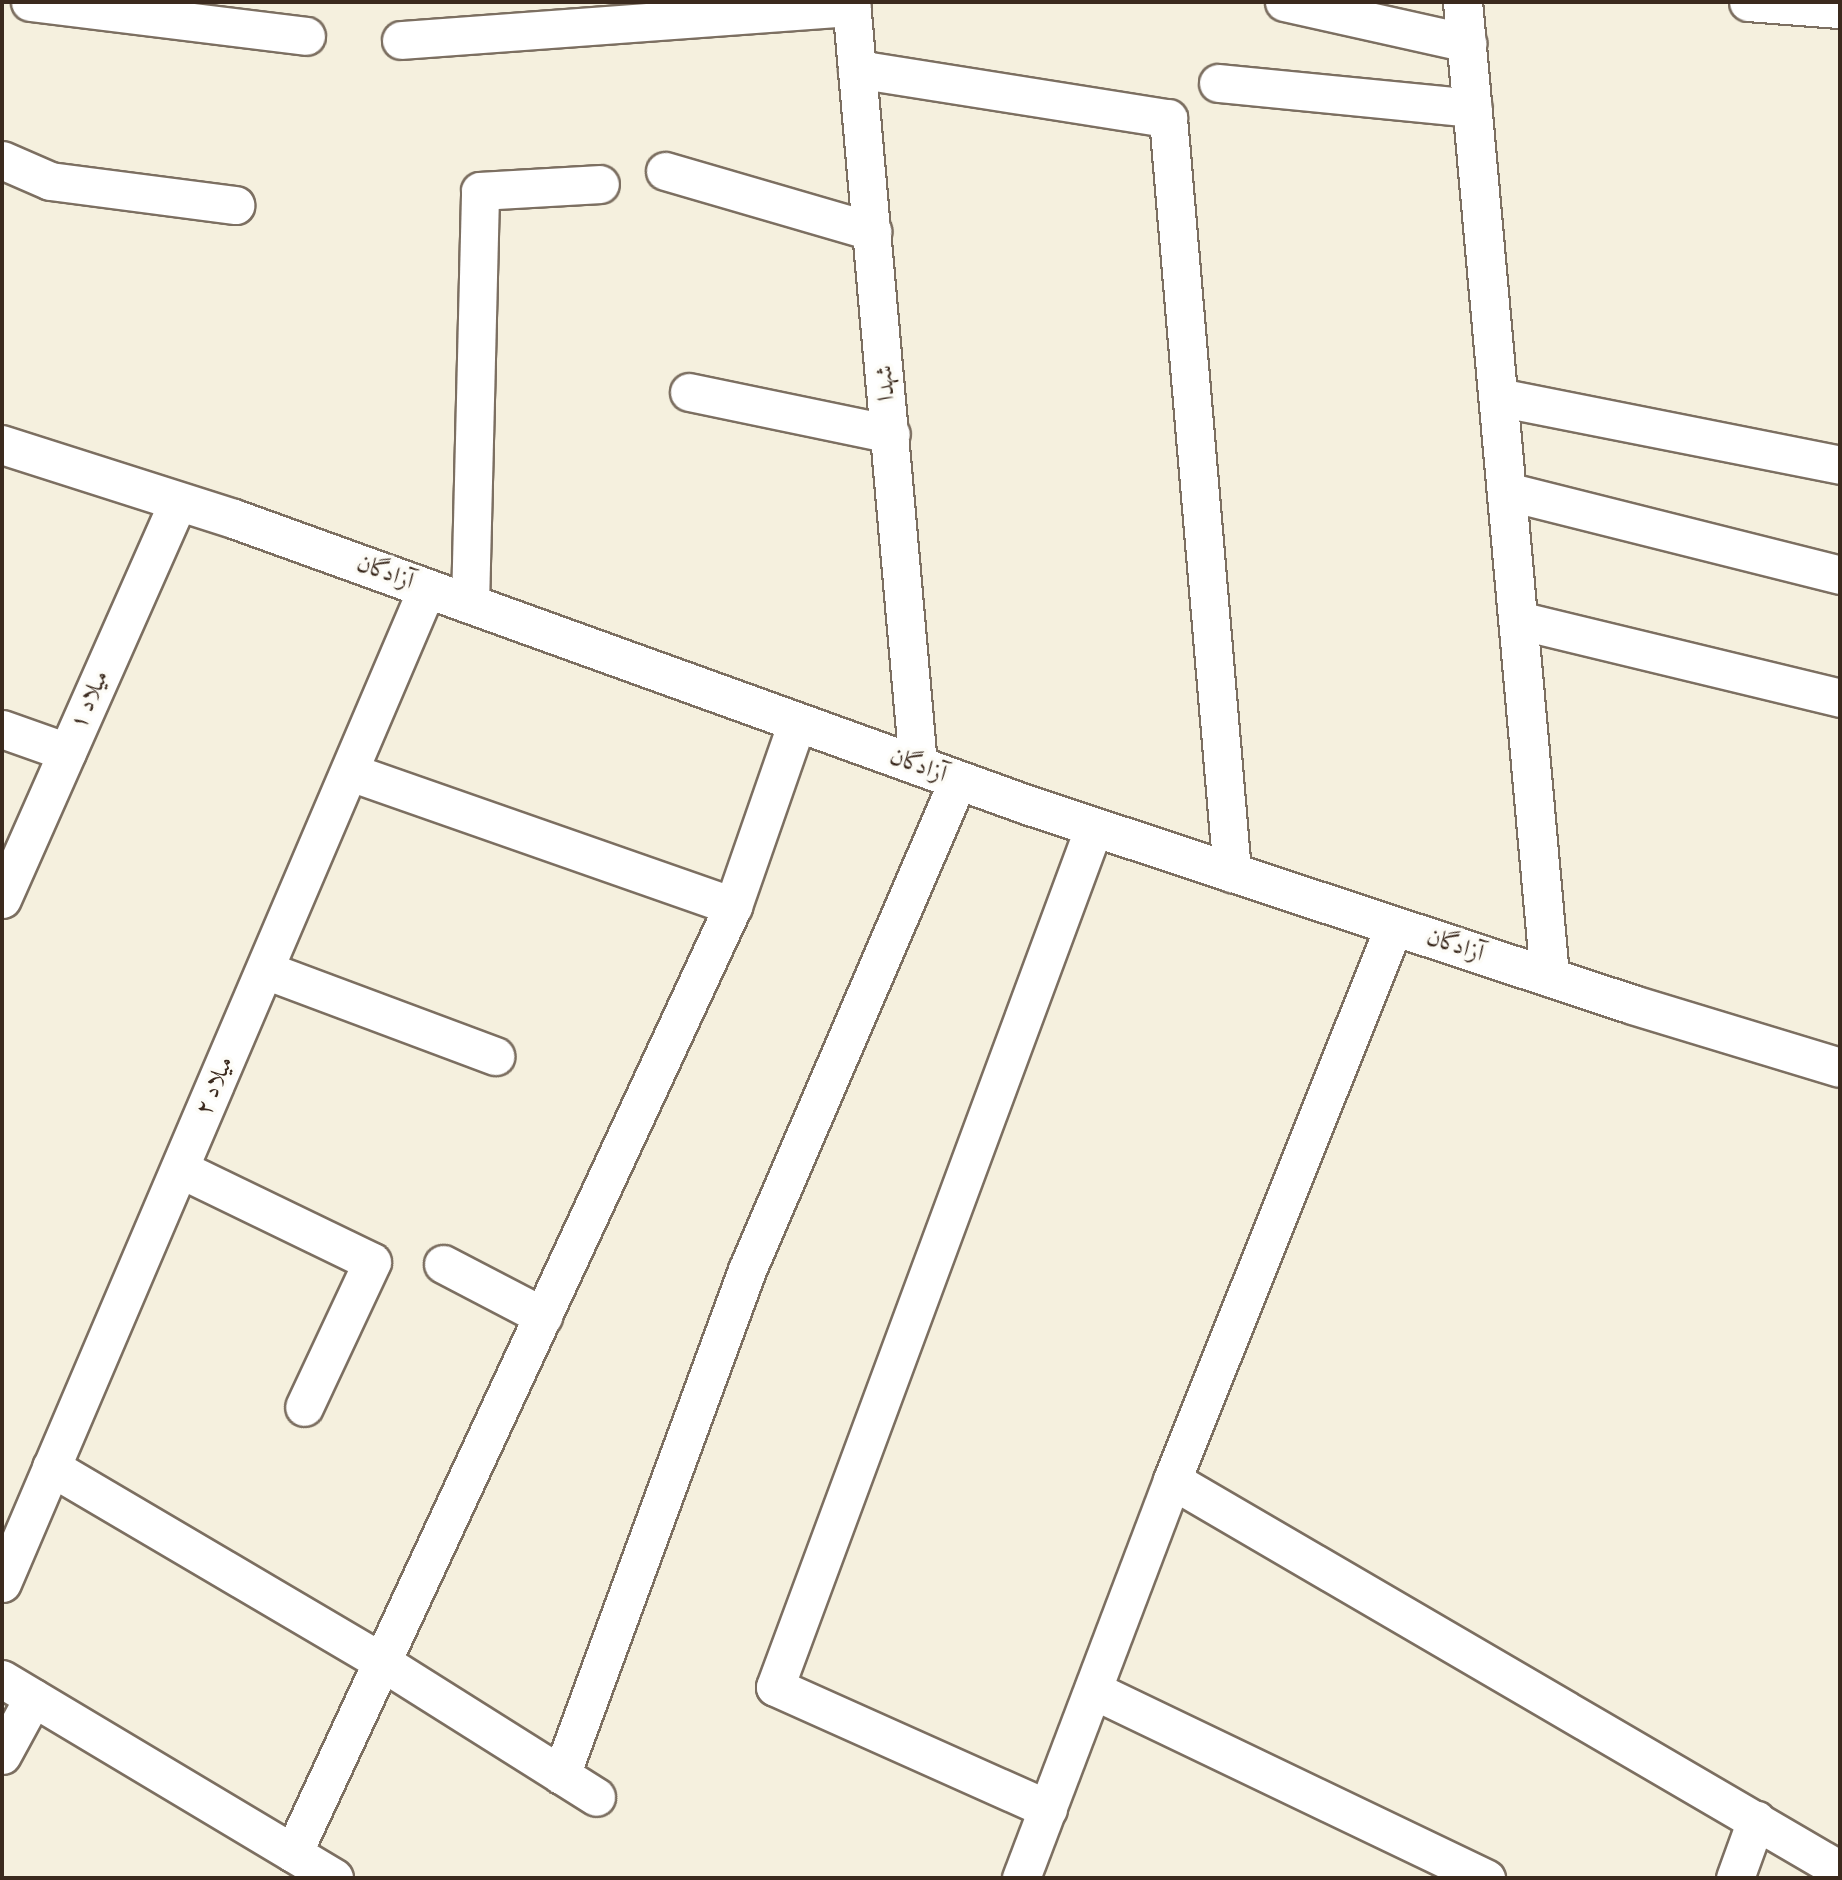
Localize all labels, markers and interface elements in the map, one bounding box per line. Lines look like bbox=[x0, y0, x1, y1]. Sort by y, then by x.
street label: شهدا bbox=[870, 364, 902, 402]
street label: آزادگان bbox=[353, 549, 417, 597]
street label: میلاد ۱ bbox=[64, 666, 116, 734]
street label: آزادگان bbox=[886, 742, 950, 790]
street label: آزادگان bbox=[1423, 923, 1487, 969]
street label: میلاد ۲ bbox=[190, 1052, 240, 1120]

